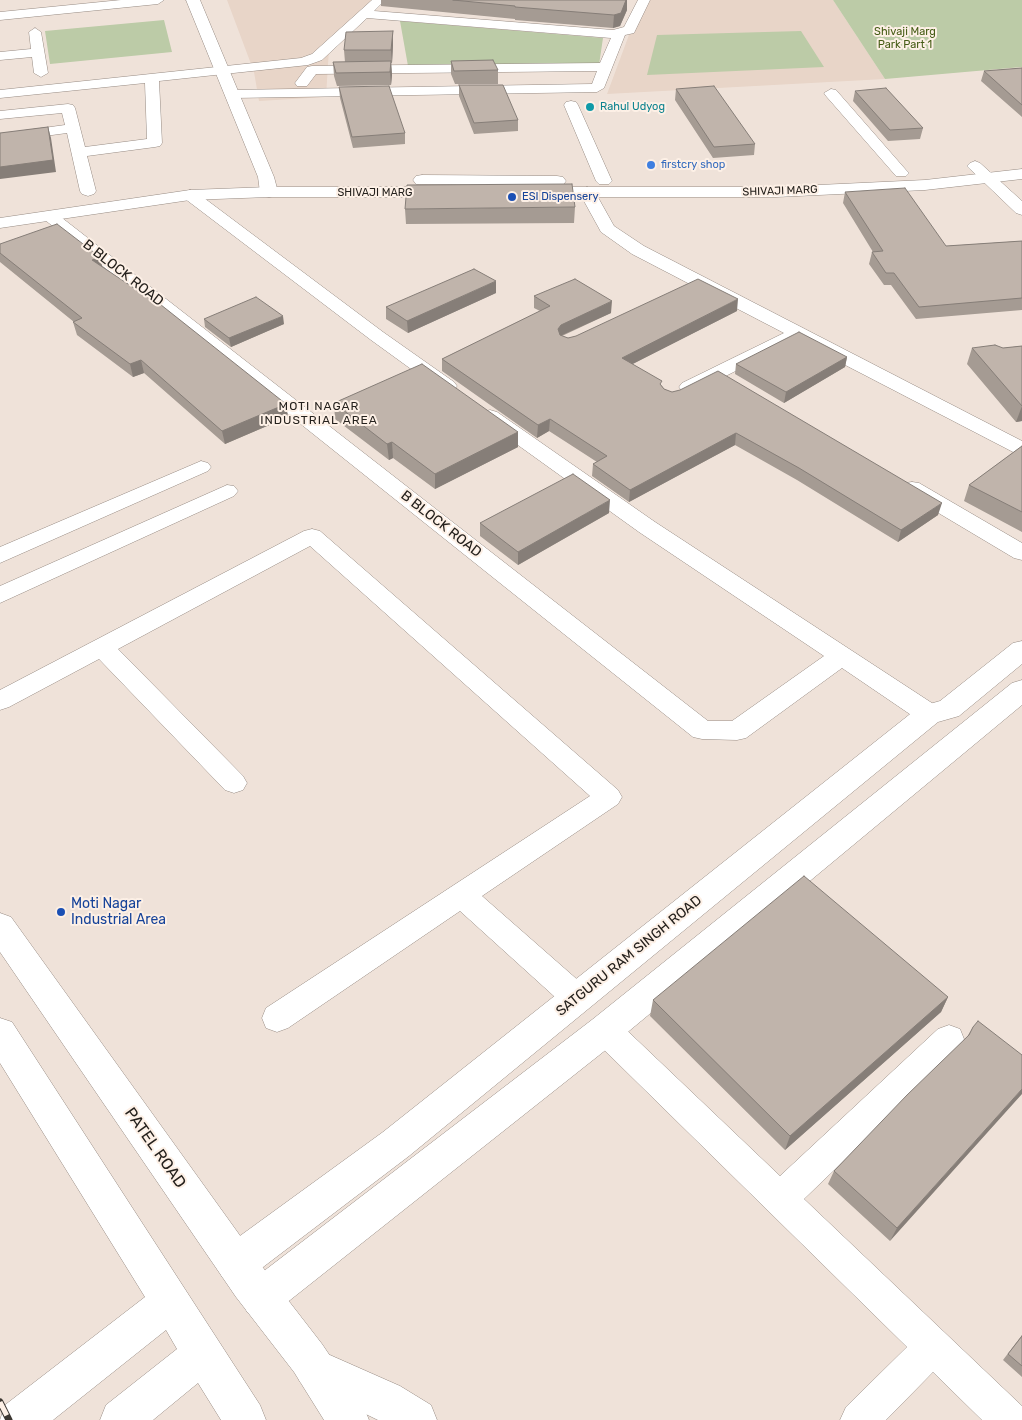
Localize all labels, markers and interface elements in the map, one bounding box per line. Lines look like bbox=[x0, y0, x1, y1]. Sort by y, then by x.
park label: Shivaji Marg Park Part 1 bbox=[874, 25, 936, 51]
place label: Rahul Udyog bbox=[600, 100, 665, 114]
marker: Rahul Udyog bbox=[584, 101, 596, 113]
place label: firstcry shop bbox=[661, 158, 725, 172]
marker: firstcry shop bbox=[645, 159, 657, 171]
street label: SHIVAJI MARG bbox=[742, 183, 818, 199]
street label: SHIVAJI MARG bbox=[337, 186, 413, 200]
place label: ESI Dispensery bbox=[522, 190, 598, 204]
marker: ESI Dispensery bbox=[506, 191, 518, 203]
street label: B BLOCK ROAD bbox=[79, 236, 167, 310]
district label: MOTI NAGAR INDUSTRIAL AREA bbox=[258, 400, 380, 428]
street label: B BLOCK ROAD bbox=[397, 487, 485, 561]
street label: SATGURU RAM SINGH ROAD bbox=[553, 892, 705, 1020]
place label: Moti Nagar Industrial Area bbox=[71, 896, 166, 929]
marker: Moti Nagar Industrial Area bbox=[55, 906, 67, 918]
street label: PATEL ROAD bbox=[120, 1104, 190, 1192]

